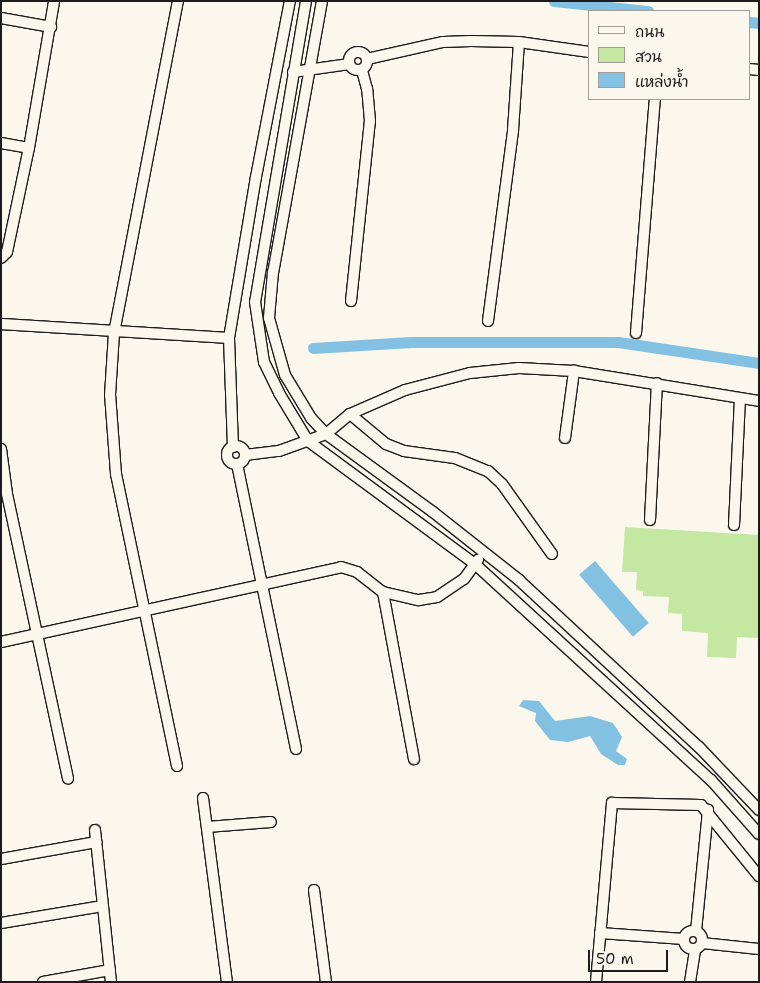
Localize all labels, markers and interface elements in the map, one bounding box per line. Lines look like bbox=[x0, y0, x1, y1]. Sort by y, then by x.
legend bbox=[588, 10, 750, 100]
text: ถนน bbox=[635, 22, 664, 42]
text: สวน bbox=[635, 47, 662, 67]
text: แหล่งน้ำ bbox=[635, 72, 689, 92]
scale bar bbox=[590, 940, 670, 972]
text: 50 m bbox=[596, 949, 634, 969]

